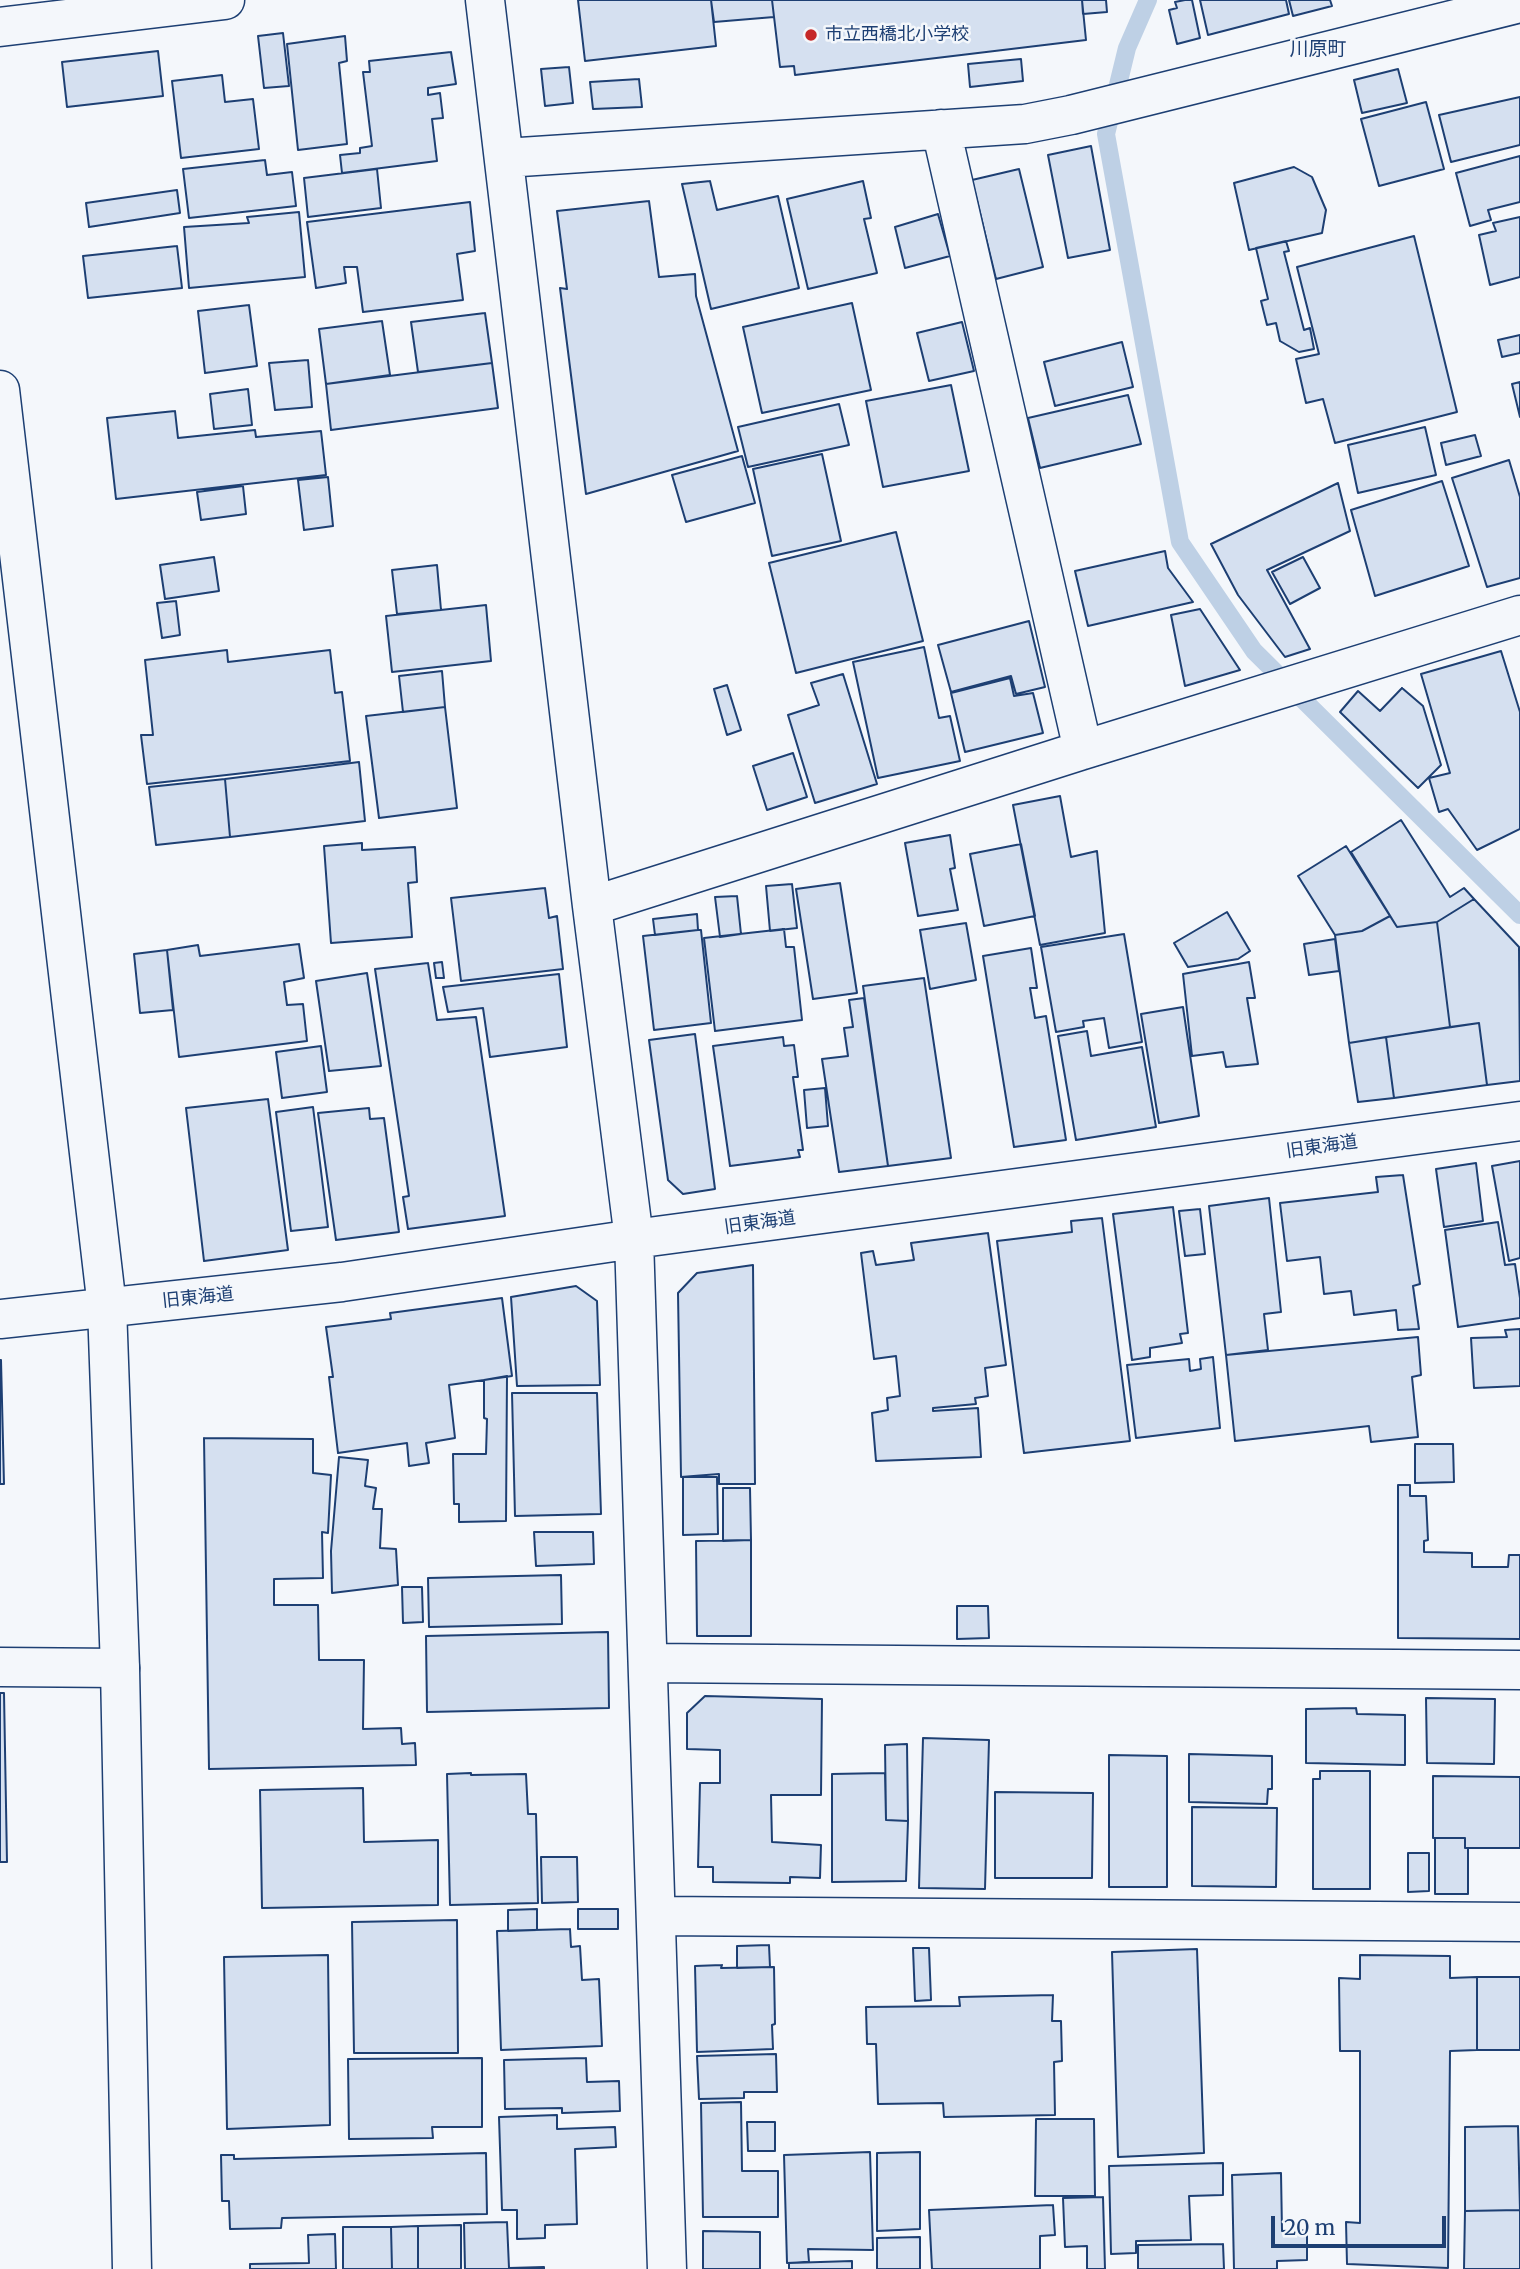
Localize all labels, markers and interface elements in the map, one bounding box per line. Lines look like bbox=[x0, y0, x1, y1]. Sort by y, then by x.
place label: 市立西橋北小学校 bbox=[825, 24, 969, 46]
marker: 市立西橋北小学校 bbox=[803, 27, 819, 43]
district label: 川原町 bbox=[1290, 39, 1346, 61]
street label: 旧東海道 bbox=[1285, 1131, 1359, 1163]
street label: 旧東海道 bbox=[723, 1207, 797, 1239]
street label: 旧東海道 bbox=[161, 1283, 235, 1313]
scale bar bbox=[1275, 2202, 1450, 2246]
text: 20 m bbox=[1284, 2214, 1335, 2241]

